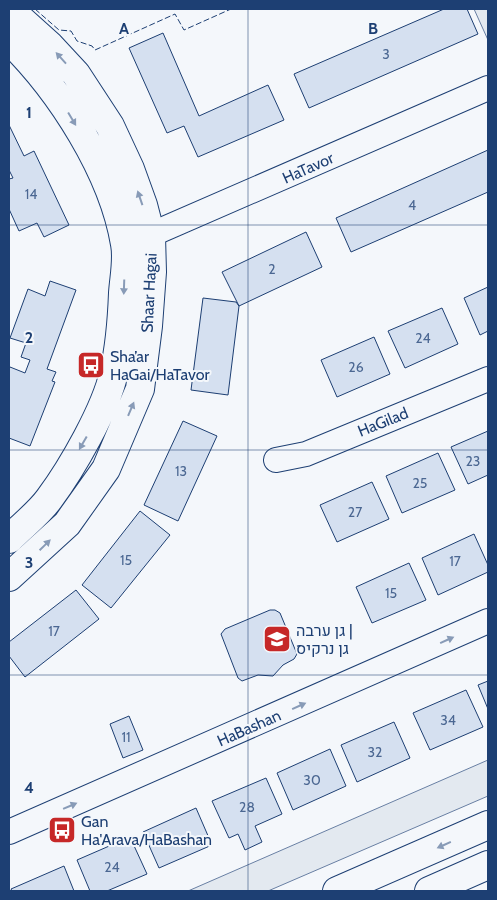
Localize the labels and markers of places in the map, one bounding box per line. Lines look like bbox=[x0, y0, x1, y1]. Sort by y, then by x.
place label: Sha’ar HaGai/HaTavor bbox=[110, 347, 210, 384]
bus stop icon: Sha’ar HaGai/HaTavor bbox=[76, 350, 106, 380]
place label: גן ערבה | גן נרקיס bbox=[296, 621, 353, 658]
school or university icon: גן ערבה | גן נרקיס bbox=[262, 624, 292, 654]
place label: Gan Ha'Arava/HaBashan bbox=[81, 812, 212, 849]
bus stop icon: Gan Ha'Arava/HaBashan bbox=[47, 815, 77, 845]

